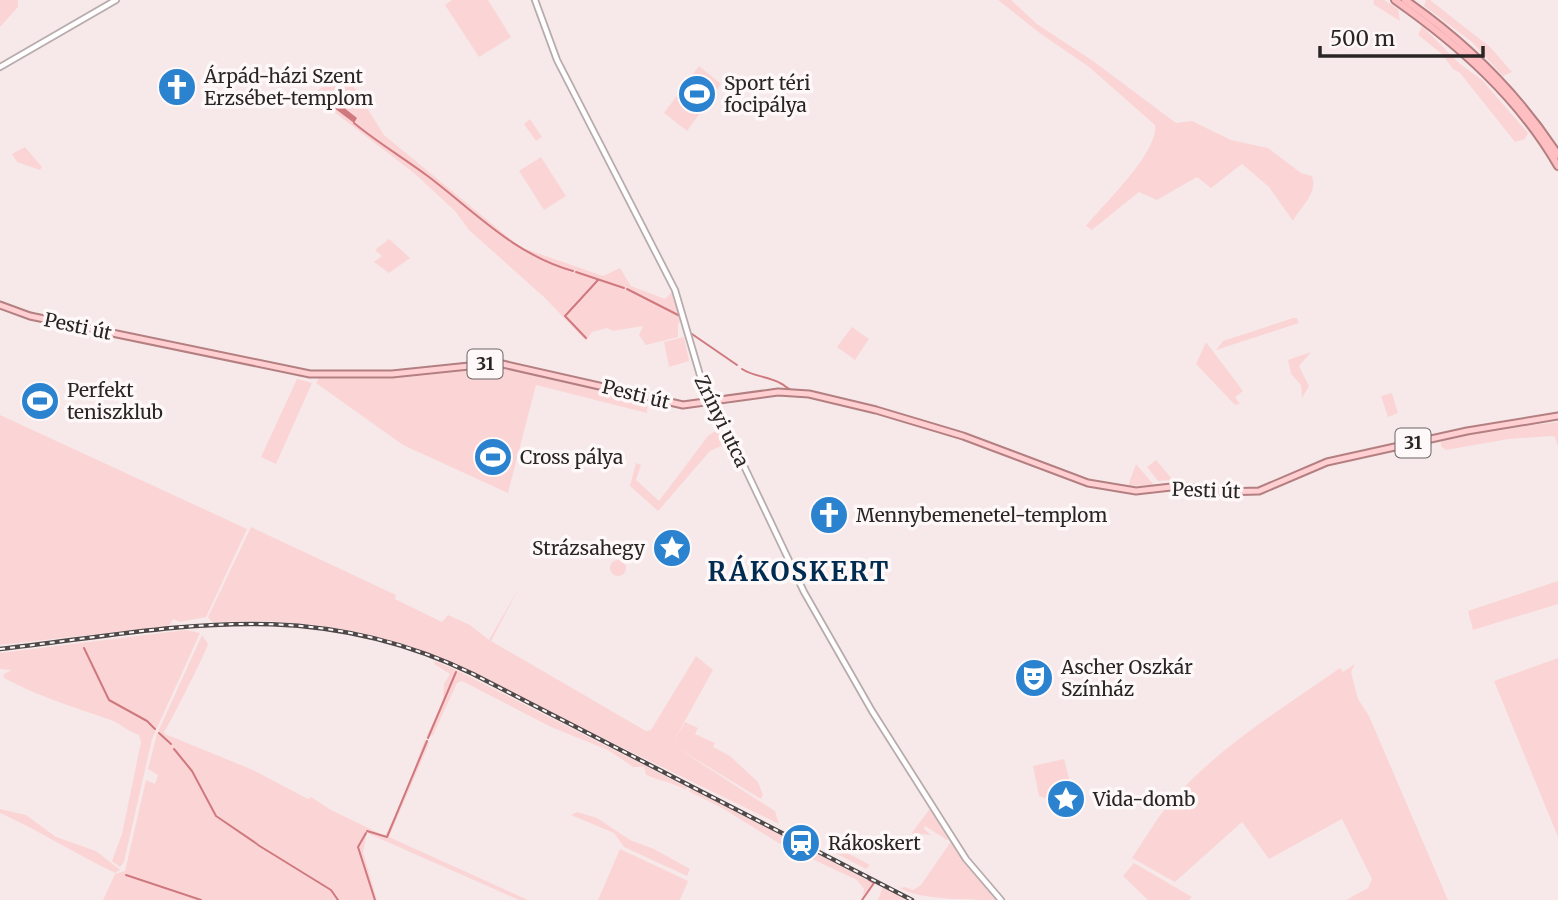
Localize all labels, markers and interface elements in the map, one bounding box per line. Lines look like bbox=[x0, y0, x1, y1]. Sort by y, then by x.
scale bar bbox=[1320, 14, 1483, 58]
text: 500 m bbox=[1330, 25, 1395, 52]
place label: Árpád-házi Szent Erzsébet-templom bbox=[203, 64, 374, 110]
church icon: Árpád-házi Szent Erzsébet-templom bbox=[156, 66, 198, 108]
place label: Sport téri focipálya bbox=[724, 71, 810, 117]
sports icon: Sport téri focipálya bbox=[676, 73, 718, 115]
street label: Pesti út bbox=[42, 307, 115, 345]
road number: 31 bbox=[468, 350, 503, 378]
street label: Zrínyi utca bbox=[690, 371, 754, 471]
street label: Pesti út bbox=[600, 374, 673, 414]
place label: Perfekt teniszklub bbox=[67, 378, 163, 424]
sports icon: Perfekt teniszklub bbox=[19, 380, 61, 422]
road number: 31 bbox=[1396, 428, 1430, 458]
sports icon: Cross pálya bbox=[472, 436, 514, 478]
place label: Cross pálya bbox=[520, 445, 623, 469]
street label: Pesti út bbox=[1171, 477, 1241, 503]
church icon: Mennybemenetel-templom bbox=[808, 494, 850, 536]
place label: Mennybemenetel-templom bbox=[856, 503, 1107, 527]
place icon: Strázsahegy bbox=[651, 527, 693, 569]
place label: Strázsahegy bbox=[532, 536, 645, 560]
district label: RÁKOSKERT bbox=[708, 554, 890, 588]
place label: Ascher Oszkár Színház bbox=[1060, 655, 1193, 701]
theatre icon: Ascher Oszkár Színház bbox=[1013, 657, 1055, 699]
place icon: Vida-domb bbox=[1045, 778, 1087, 820]
place label: Vida-domb bbox=[1092, 787, 1195, 811]
station icon: Rákoskert bbox=[780, 822, 822, 864]
place label: Rákoskert bbox=[828, 831, 921, 855]

